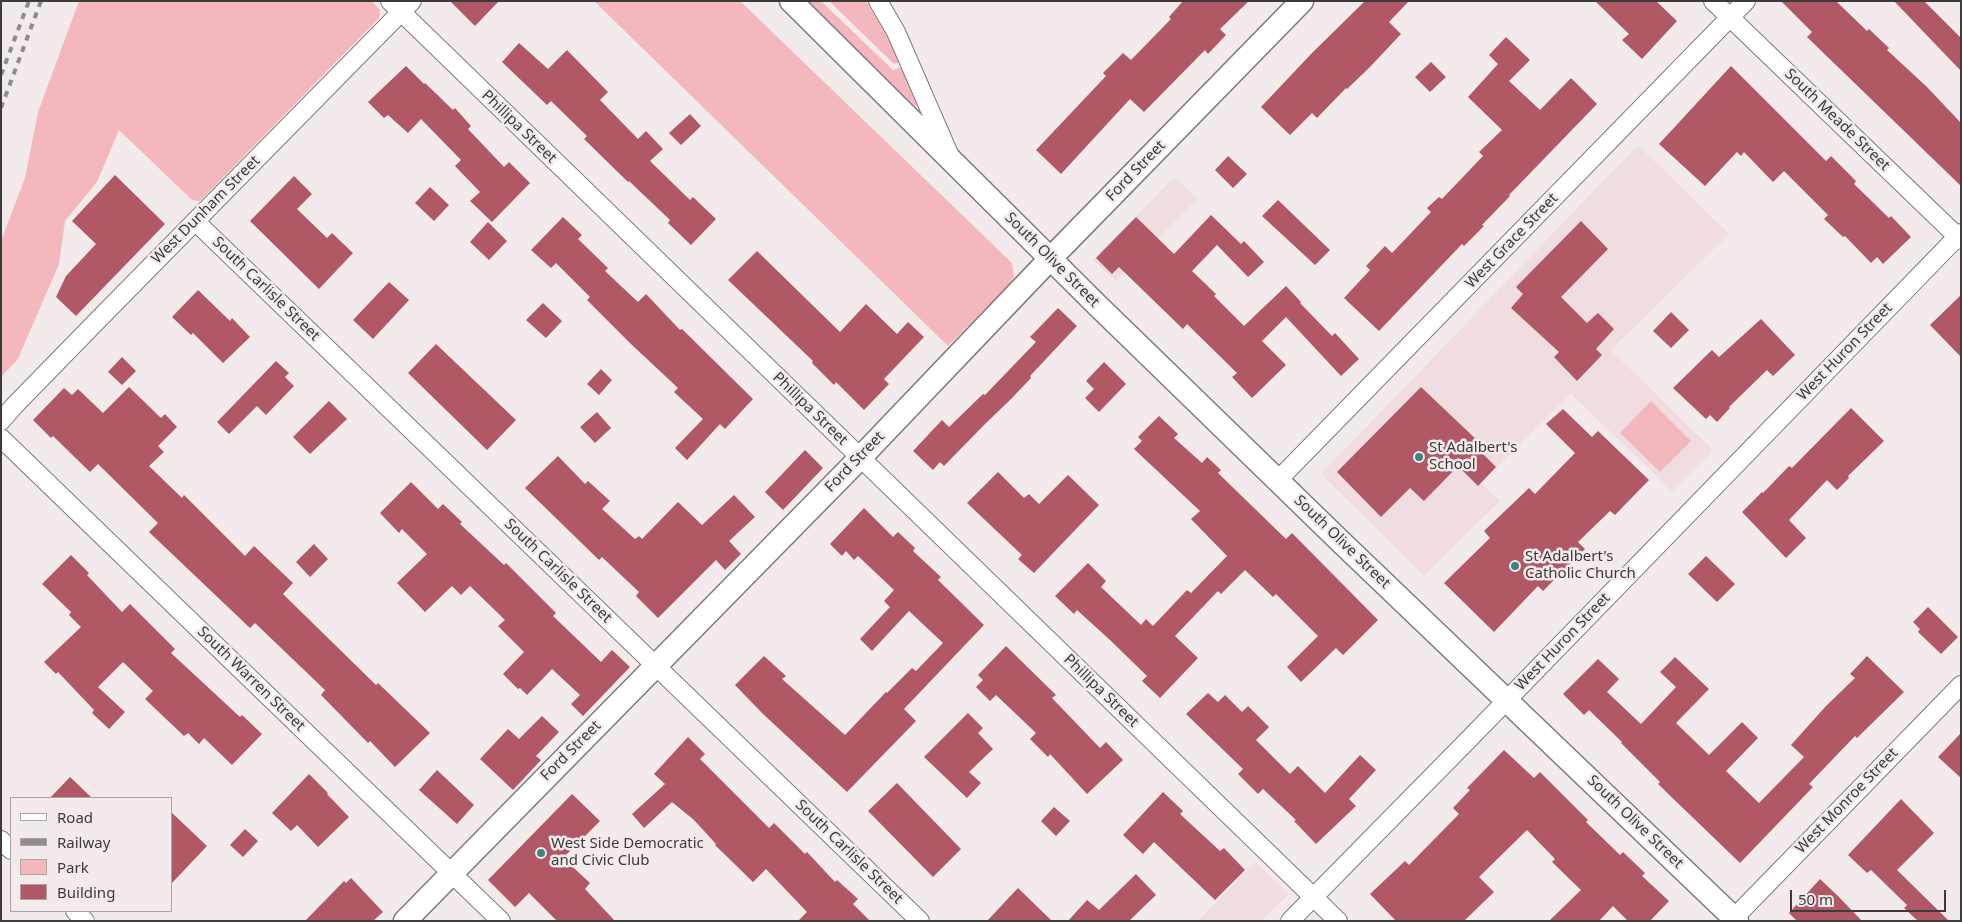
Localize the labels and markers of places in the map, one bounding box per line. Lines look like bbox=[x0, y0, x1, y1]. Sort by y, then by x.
place label: St Adalbert's School bbox=[1429, 439, 1517, 474]
marker: St Adalbert's School bbox=[1413, 451, 1425, 463]
place label: St Adalbert's Catholic Church bbox=[1525, 548, 1636, 583]
marker: St Adalbert's Catholic Church bbox=[1509, 560, 1521, 572]
place label: West Side Democratic and Civic Club bbox=[551, 835, 704, 870]
marker: West Side Democratic and Civic Club bbox=[535, 847, 547, 859]

